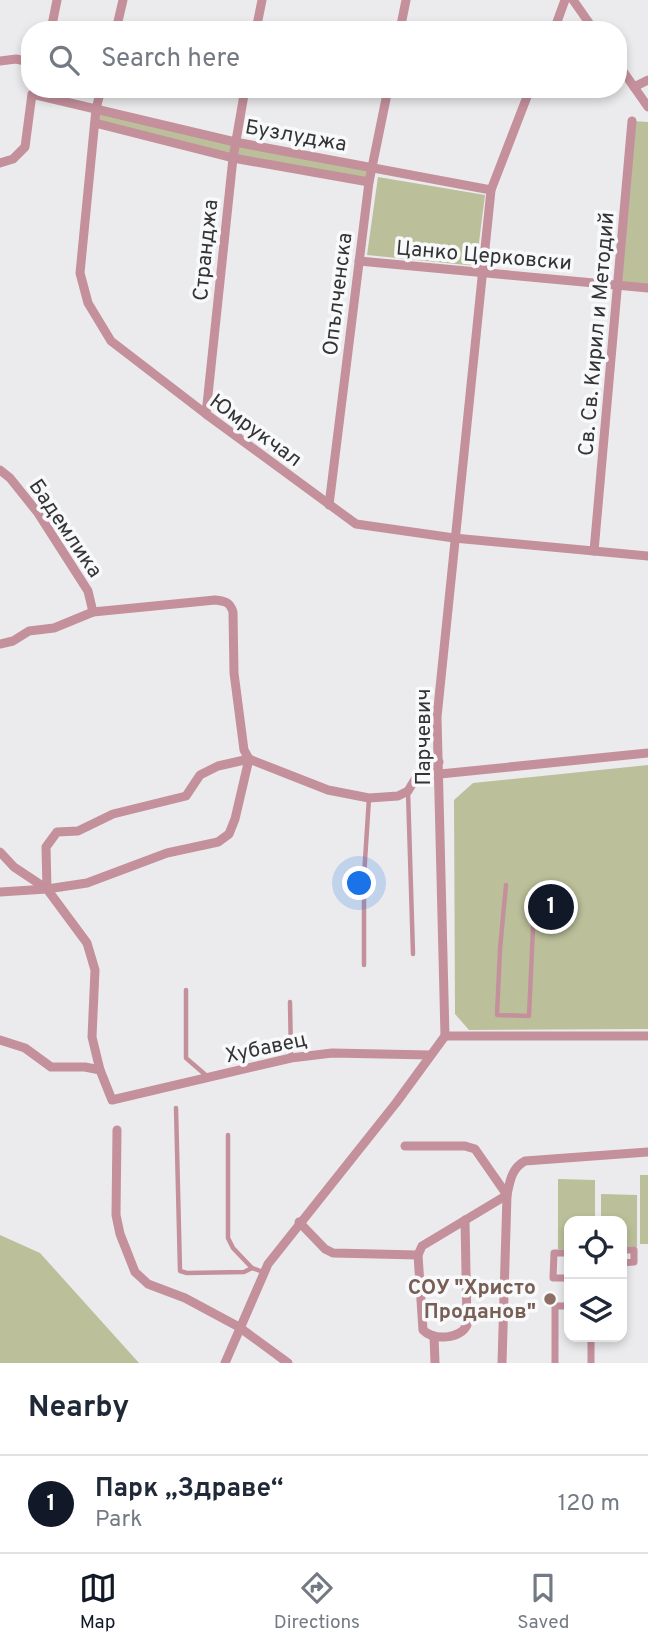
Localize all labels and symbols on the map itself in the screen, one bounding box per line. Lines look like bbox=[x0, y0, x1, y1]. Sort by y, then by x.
street label: Бузлуджа bbox=[243, 114, 349, 159]
street label: Странджа bbox=[188, 198, 225, 302]
street label: Св. Св. Кирил и Методий bbox=[573, 211, 622, 457]
street label: Опълченска bbox=[318, 231, 359, 357]
street label: Цанко Церковски bbox=[395, 235, 573, 278]
street label: Юмрукчал bbox=[204, 389, 307, 474]
street label: Бадемлика bbox=[22, 474, 108, 583]
street label: Парчевич bbox=[411, 689, 438, 785]
your location bbox=[342, 866, 376, 900]
pin: 1 bbox=[528, 881, 574, 933]
street label: Хубавец bbox=[223, 1027, 310, 1070]
place label: СОУ "Христо Проданов" bbox=[408, 1275, 536, 1326]
marker: СОУ "Христо Проданов" bbox=[542, 1291, 558, 1307]

